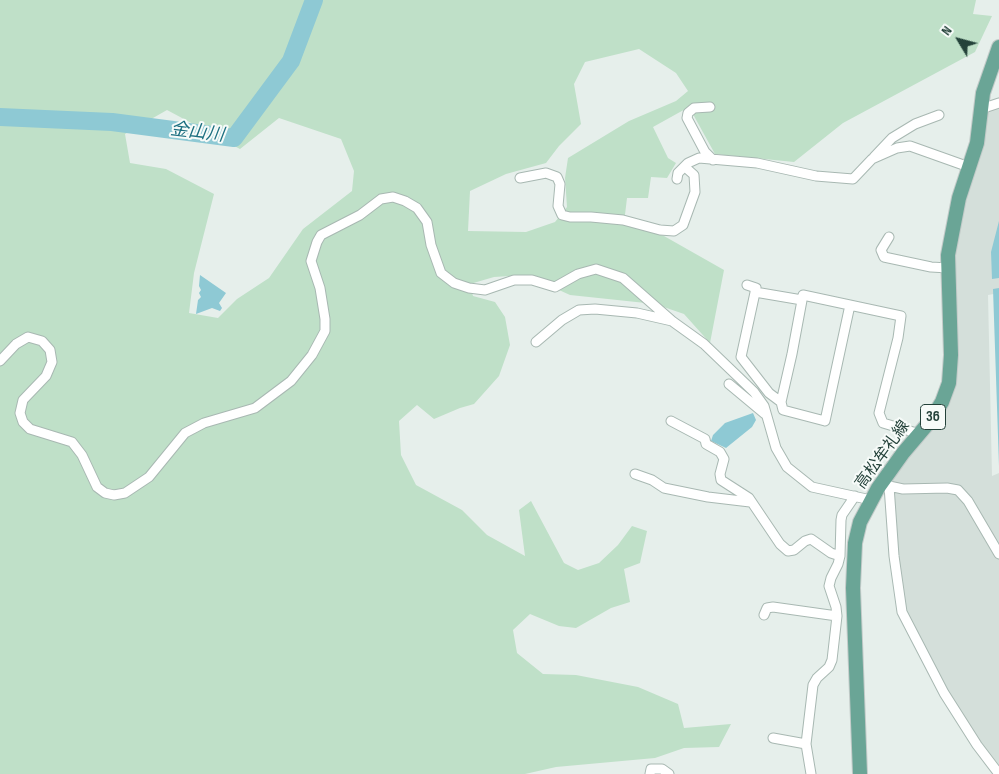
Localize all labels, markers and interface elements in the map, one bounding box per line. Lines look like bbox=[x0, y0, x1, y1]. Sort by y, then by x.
north arrow bbox=[934, 15, 984, 65]
text: N bbox=[938, 23, 956, 39]
water label: 金山川 bbox=[169, 119, 225, 147]
road number: 36 bbox=[920, 404, 946, 430]
street label: 高松牟礼線 bbox=[852, 417, 914, 493]

